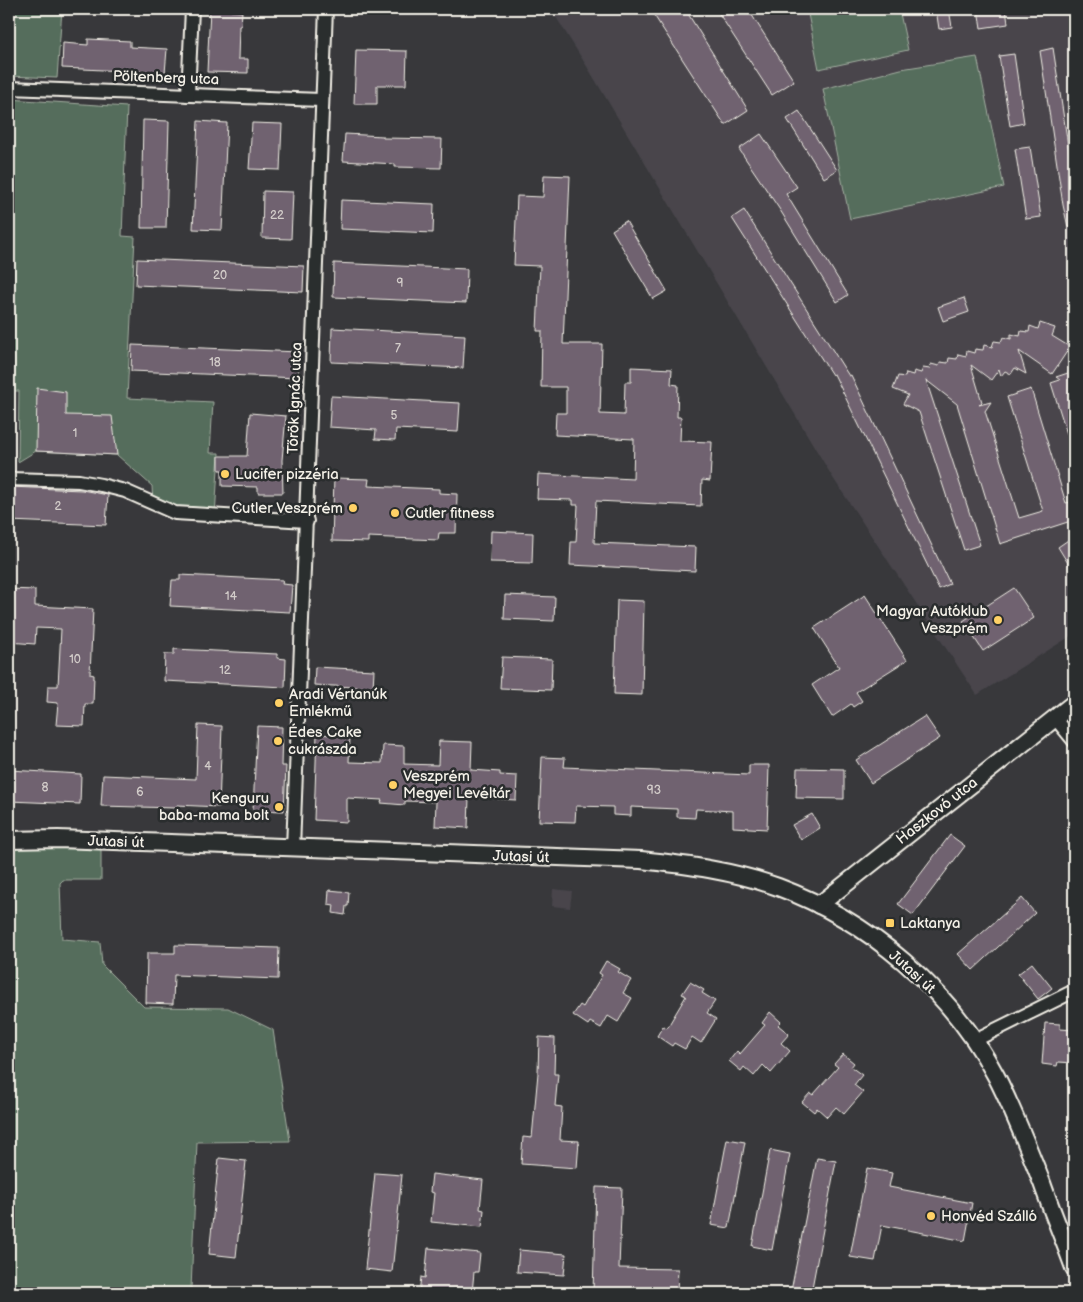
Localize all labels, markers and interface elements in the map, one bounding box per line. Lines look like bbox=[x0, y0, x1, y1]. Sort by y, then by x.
street label: Pöltenberg utca bbox=[112, 67, 220, 89]
house number: 22 bbox=[270, 208, 284, 223]
house number: 20 bbox=[213, 268, 227, 283]
house number: 9 bbox=[397, 276, 404, 291]
house number: 7 bbox=[395, 341, 401, 356]
street label: Török Ignác utca bbox=[284, 342, 306, 454]
house number: 18 bbox=[209, 355, 221, 370]
house number: 5 bbox=[391, 408, 398, 423]
house number: 1 bbox=[73, 426, 77, 441]
place label: Lucifer pizzéria bbox=[235, 465, 339, 484]
marker: Lucifer pizzéria bbox=[219, 468, 231, 480]
house number: 2 bbox=[54, 499, 62, 514]
place label: Cutler Veszprém bbox=[231, 499, 343, 518]
marker: Cutler Veszprém bbox=[347, 502, 359, 514]
place label: Cutler fitness bbox=[405, 504, 495, 523]
marker: Cutler fitness bbox=[389, 507, 401, 519]
house number: 14 bbox=[225, 589, 238, 604]
place label: Magyar Autóklub Veszprém bbox=[876, 602, 989, 638]
marker: Magyar Autóklub Veszprém bbox=[992, 614, 1004, 626]
house number: 10 bbox=[69, 652, 81, 667]
house number: 12 bbox=[219, 663, 231, 678]
place label: Aradi Vértanúk Emlékmű bbox=[289, 685, 387, 721]
marker: Aradi Vértanúk Emlékmű bbox=[273, 697, 285, 709]
place label: Édes Cake cukrászda bbox=[288, 723, 362, 759]
marker: Édes Cake cukrászda bbox=[272, 735, 284, 747]
house number: 4 bbox=[204, 759, 212, 774]
place label: Veszprém Megyei Levéltár bbox=[403, 767, 511, 803]
street label: Haszkovó utca bbox=[892, 773, 982, 849]
marker: Veszprém Megyei Levéltár bbox=[387, 779, 399, 791]
house number: 8 bbox=[42, 780, 49, 795]
house number: 93 bbox=[647, 783, 661, 798]
house number: 6 bbox=[136, 785, 144, 800]
place label: Kenguru baba-mama bolt bbox=[159, 789, 269, 825]
marker: Kenguru baba-mama bolt bbox=[273, 801, 285, 813]
street label: Jutasi út bbox=[87, 832, 145, 852]
street label: Jutasi út bbox=[492, 847, 550, 867]
place label: Laktanya bbox=[900, 914, 960, 933]
marker: Laktanya bbox=[884, 917, 896, 929]
street label: Jutasi út bbox=[885, 946, 940, 998]
place label: Honvéd Szálló bbox=[941, 1207, 1037, 1226]
marker: Honvéd Szálló bbox=[925, 1210, 937, 1222]

